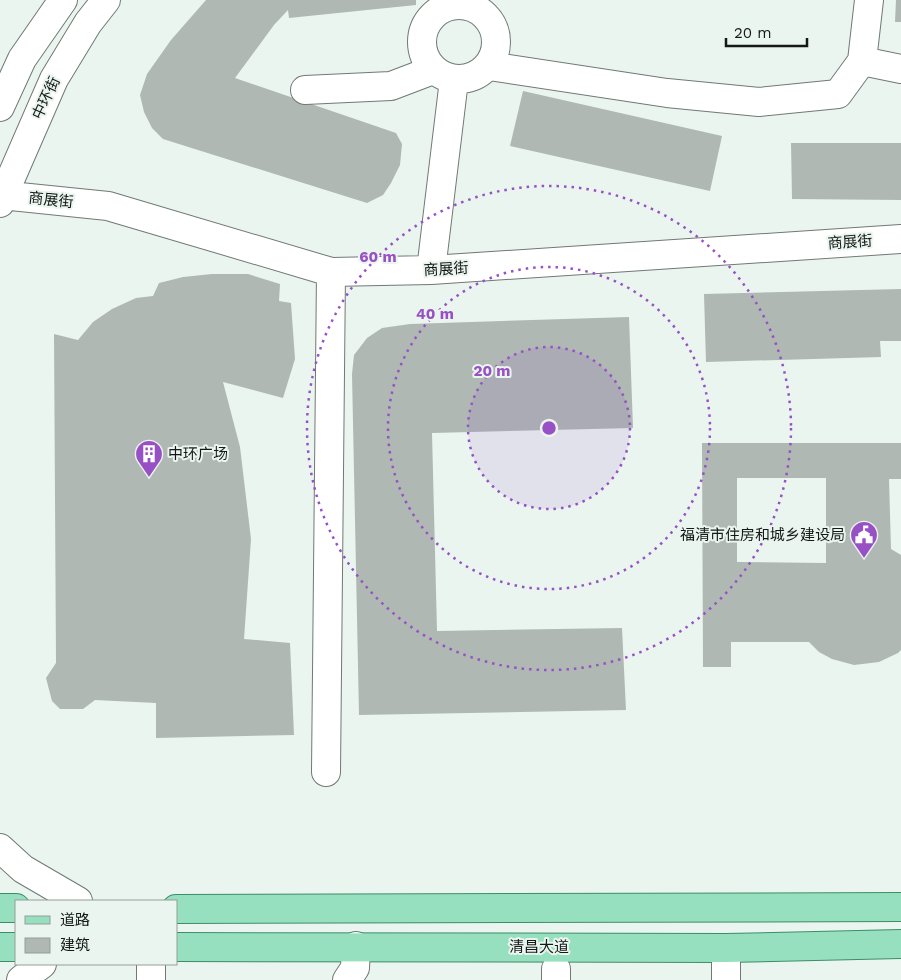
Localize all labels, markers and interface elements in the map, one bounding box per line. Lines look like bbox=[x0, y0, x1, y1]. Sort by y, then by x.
scale bar bbox=[726, 15, 807, 47]
text: 20 m bbox=[734, 24, 772, 42]
street label: 中环街 bbox=[28, 74, 64, 122]
street label: 商展街 bbox=[28, 189, 74, 211]
street label: 商展街 bbox=[827, 231, 873, 253]
text: 60 m bbox=[359, 248, 397, 266]
street label: 商展街 bbox=[423, 259, 469, 279]
text: 40 m bbox=[416, 305, 454, 323]
text: 20 m bbox=[473, 362, 511, 380]
centre of rings bbox=[540, 419, 558, 437]
building icon: 中环广场 bbox=[134, 439, 164, 478]
place label: 中环广场 bbox=[168, 445, 228, 463]
public building icon: 福清市住房和城乡建设局 bbox=[849, 520, 879, 559]
place label: 福清市住房和城乡建设局 bbox=[680, 526, 845, 544]
legend bbox=[15, 900, 178, 965]
text: 道路 bbox=[60, 911, 90, 929]
text: 建筑 bbox=[60, 936, 90, 954]
street label: 清昌大道 bbox=[509, 938, 569, 956]

